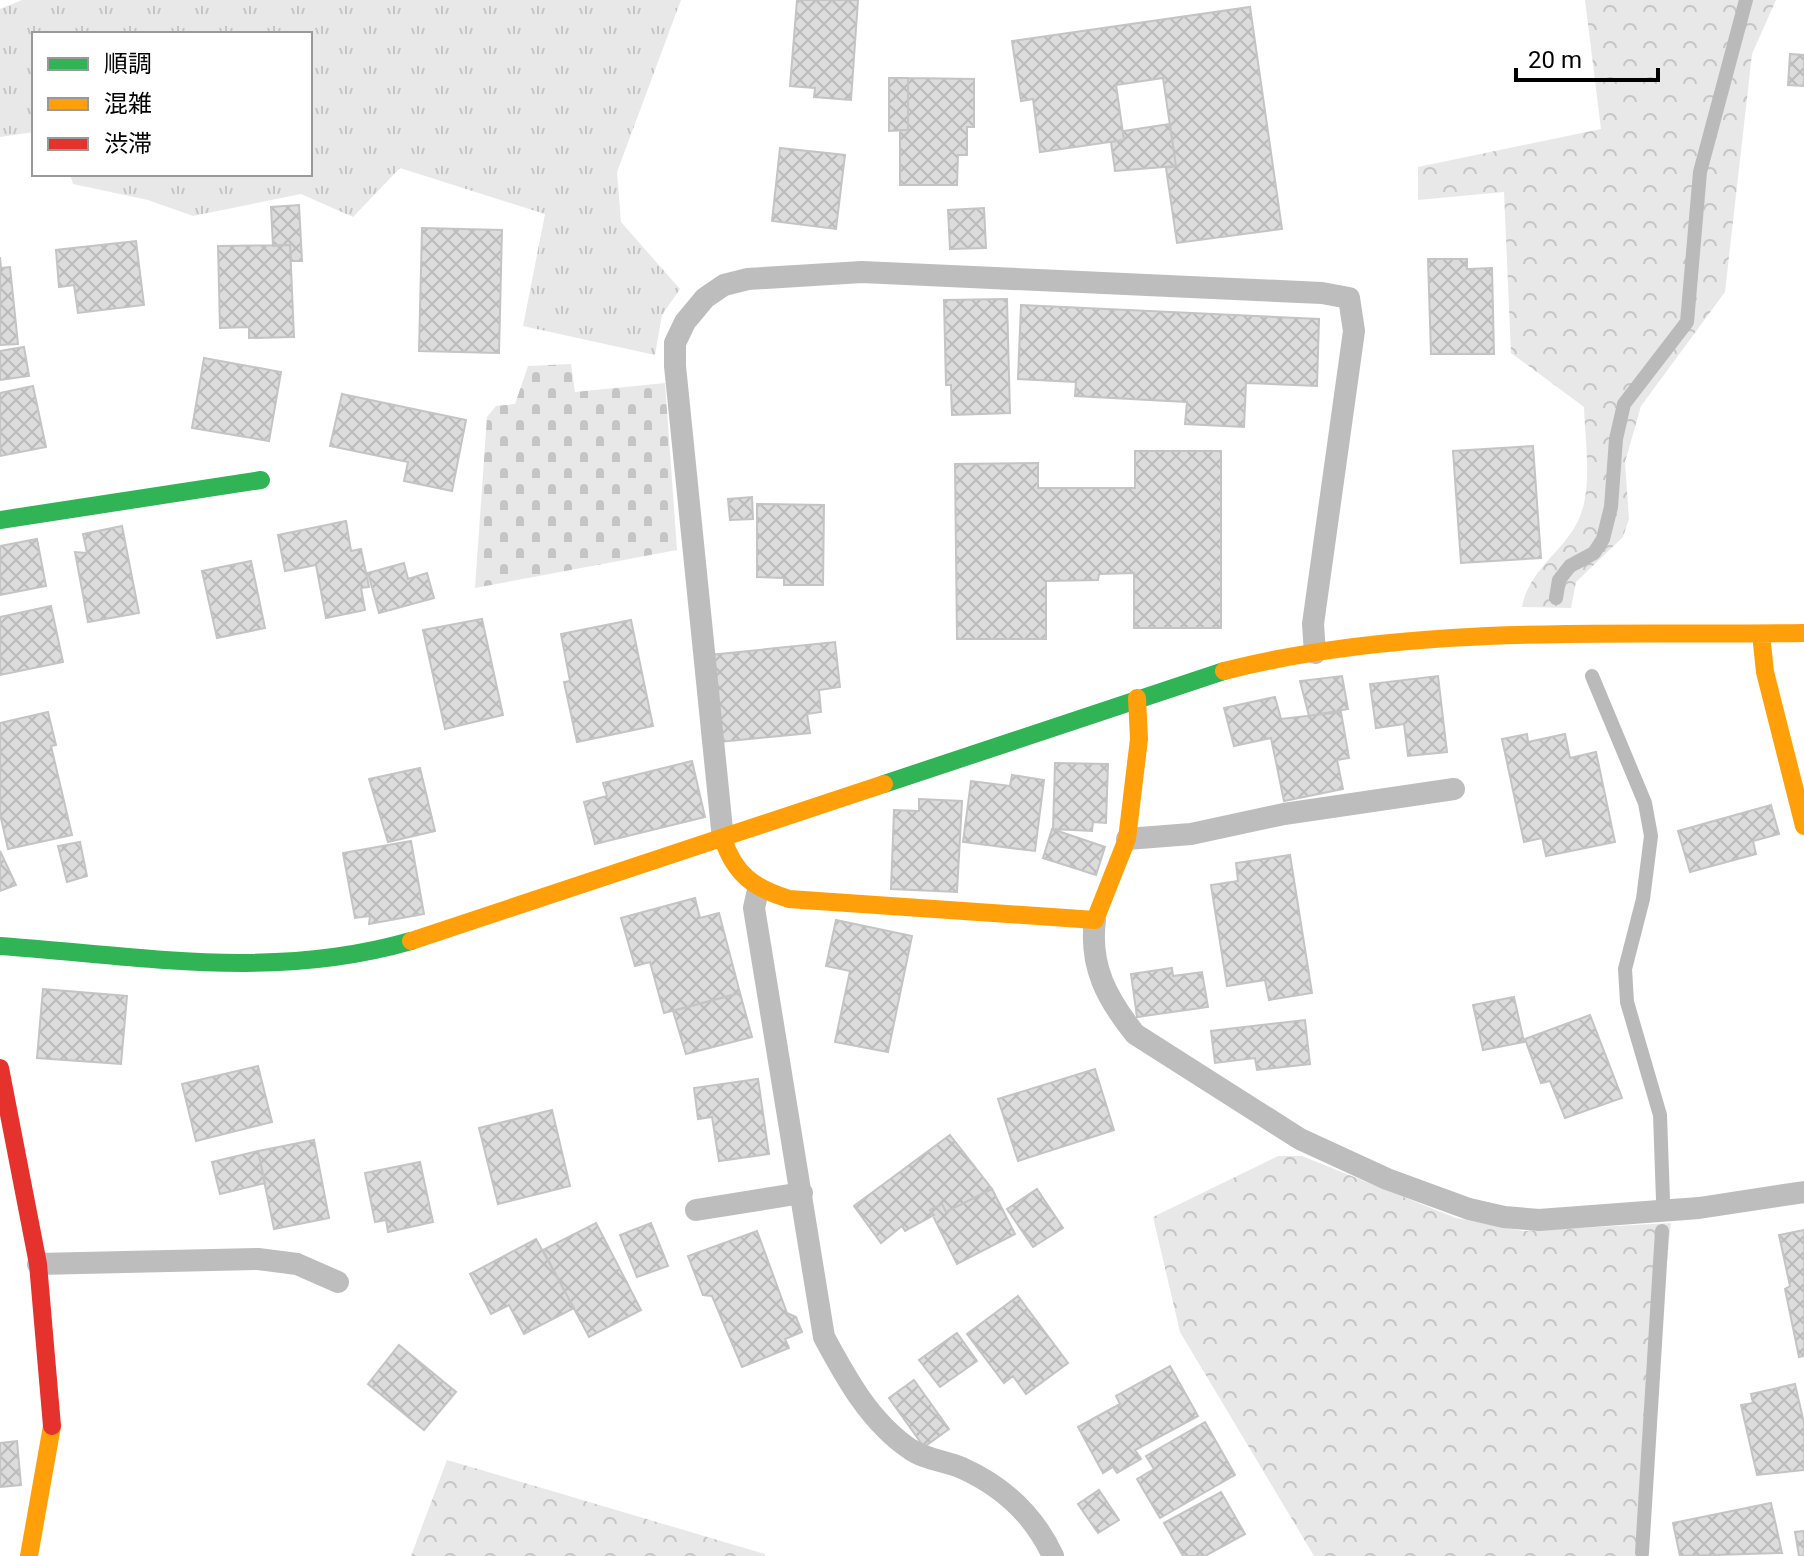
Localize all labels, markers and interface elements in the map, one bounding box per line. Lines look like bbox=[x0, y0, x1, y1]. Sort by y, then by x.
legend bbox=[32, 32, 312, 176]
scale bar bbox=[1516, 32, 1658, 82]
text: 20 m bbox=[1528, 46, 1582, 74]
text: 順調 bbox=[104, 50, 152, 78]
text: 混雑 bbox=[104, 90, 152, 118]
text: 渋滞 bbox=[104, 130, 152, 158]

